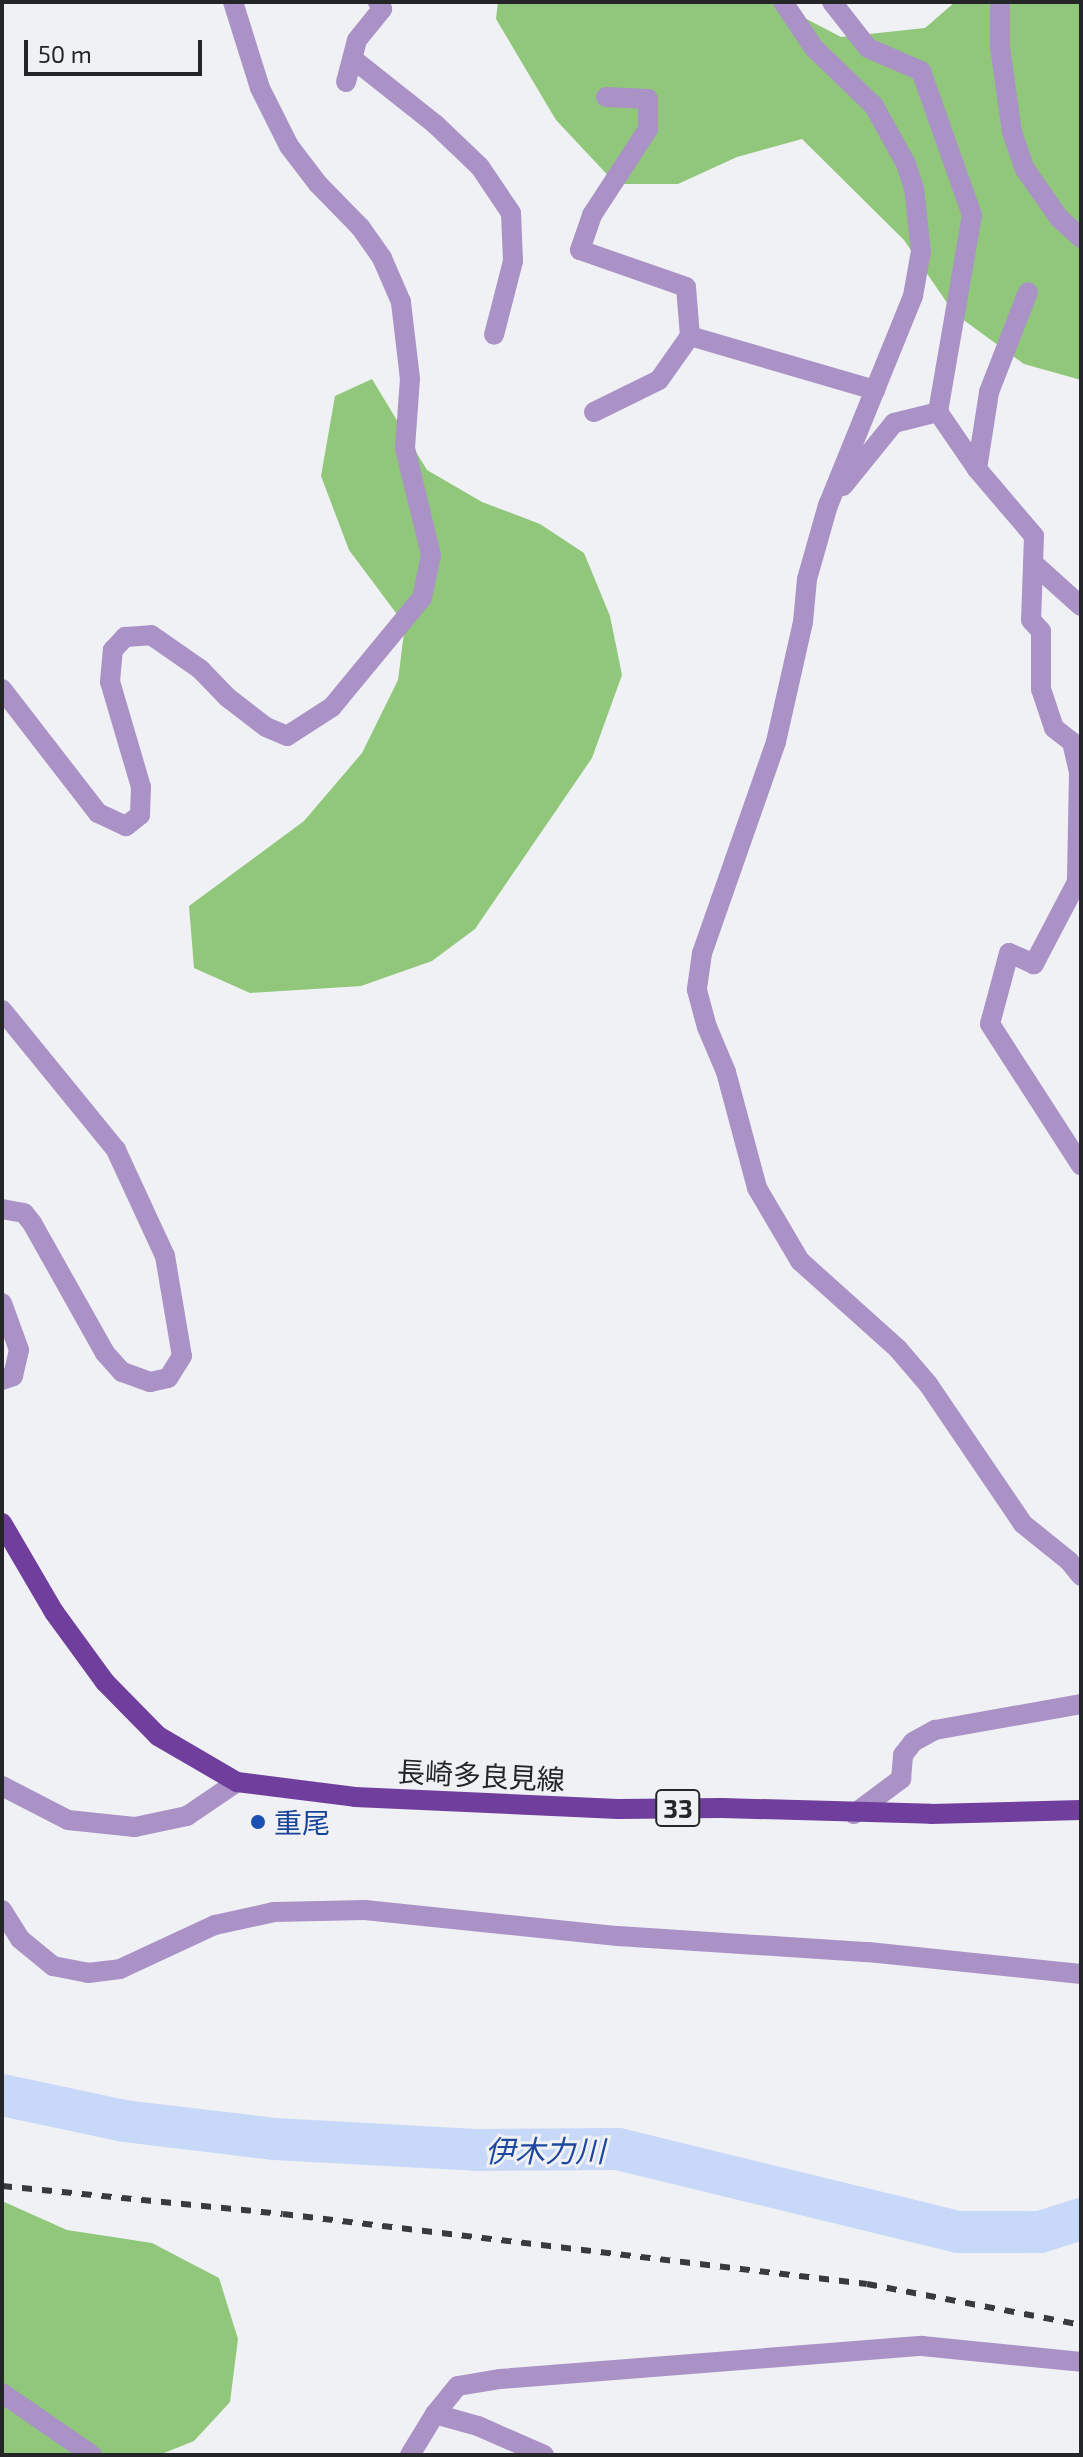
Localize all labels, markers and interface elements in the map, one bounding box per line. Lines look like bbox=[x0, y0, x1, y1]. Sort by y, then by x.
scale bar bbox=[28, 24, 206, 74]
text: 50 m bbox=[38, 39, 92, 68]
street label: 長崎多良見線 bbox=[396, 1754, 566, 1796]
road number: 33 bbox=[654, 1786, 702, 1830]
place label: 重尾 bbox=[274, 1805, 330, 1839]
marker: 重尾 bbox=[249, 1813, 267, 1831]
water label: 伊木力川 bbox=[485, 2132, 605, 2168]

